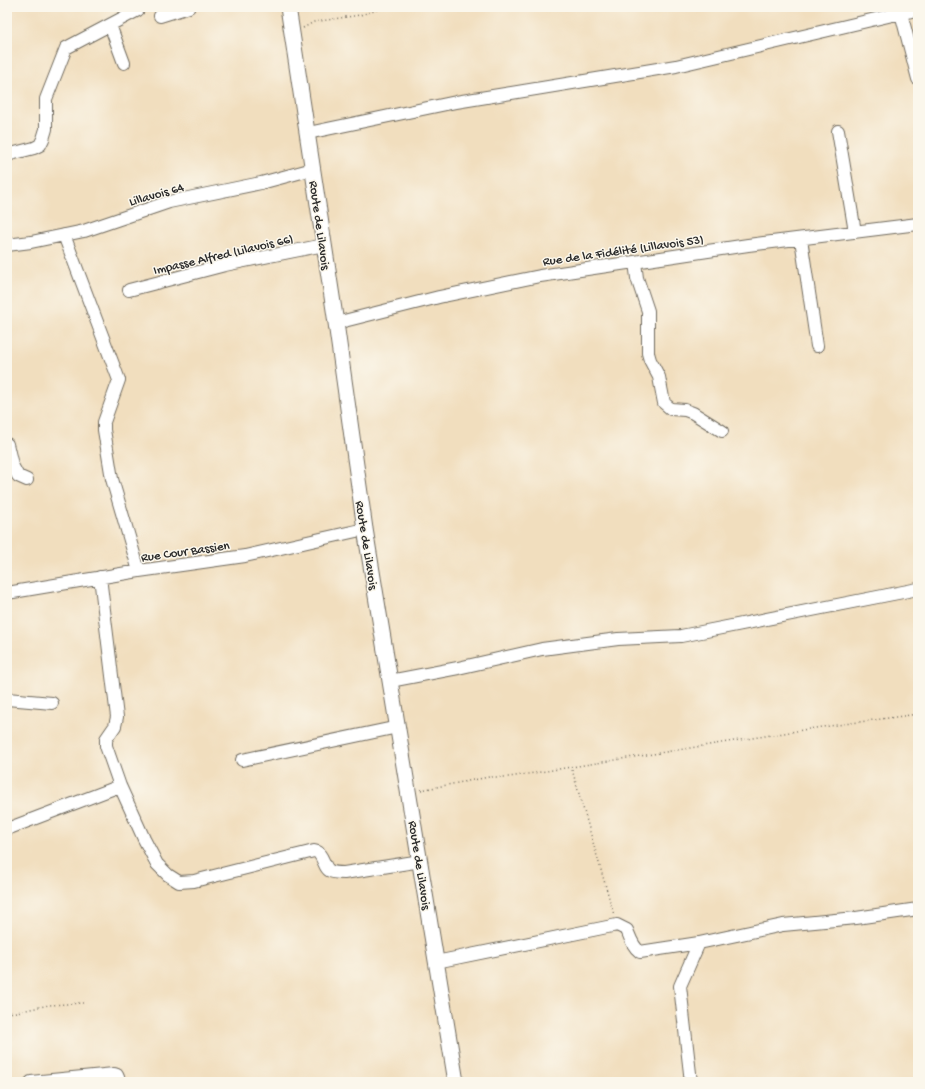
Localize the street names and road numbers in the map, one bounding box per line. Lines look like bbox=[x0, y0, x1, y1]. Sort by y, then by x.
street label: Lillavois 64 bbox=[127, 180, 186, 210]
street label: Route de Lilavois bbox=[305, 180, 332, 272]
street label: Impasse Alfred (Lilavois 66) bbox=[152, 232, 295, 279]
street label: Rue de la Fidélité (Lillavois 53) bbox=[542, 233, 705, 270]
street label: Route de Lilavois bbox=[351, 500, 380, 592]
street label: Rue Cour Bassien bbox=[140, 539, 231, 566]
street label: Route de Lilavois bbox=[404, 820, 433, 912]

